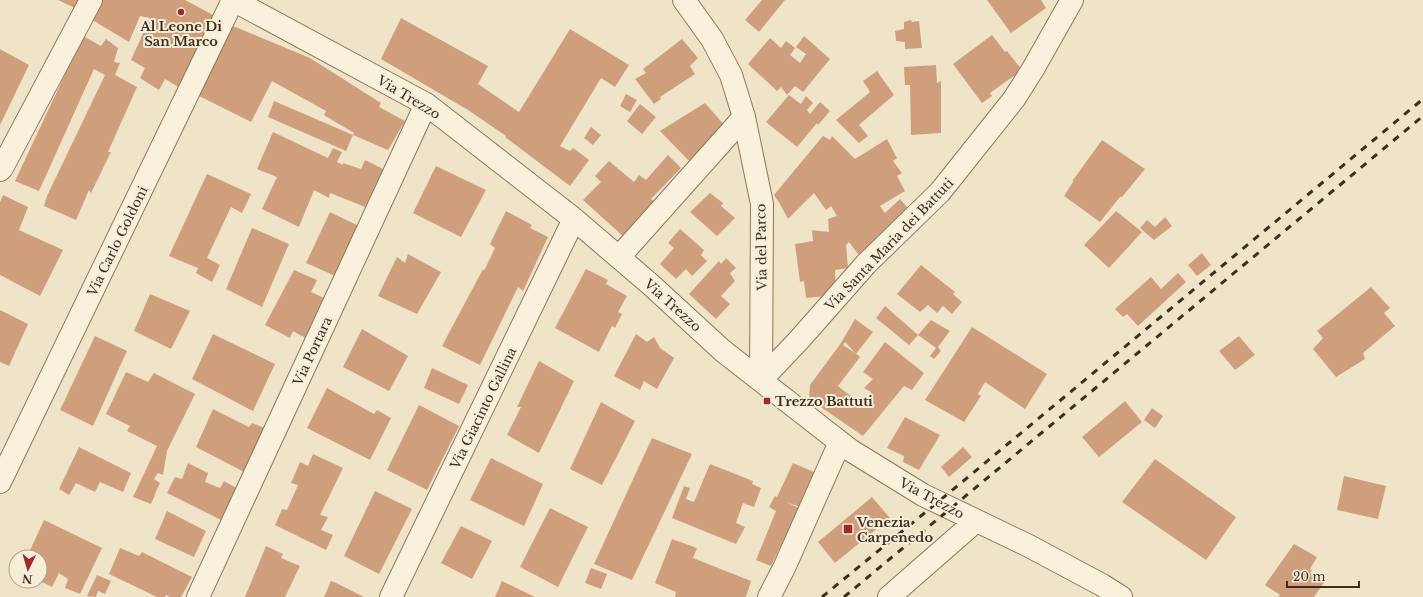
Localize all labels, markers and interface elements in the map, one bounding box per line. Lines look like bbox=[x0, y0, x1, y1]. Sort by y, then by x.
marker: Al Leone Di San Marco bbox=[176, 7, 186, 17]
place label: Al Leone Di San Marco bbox=[139, 18, 222, 50]
street label: Via Trezzo bbox=[373, 71, 444, 123]
street label: Via Santa Maria dei Battuti bbox=[821, 174, 958, 315]
street label: Via Carlo Goldoni bbox=[83, 183, 152, 300]
street label: Via del Parco bbox=[752, 203, 771, 292]
street label: Via Trezzo bbox=[640, 275, 705, 335]
street label: Via Portara bbox=[289, 313, 336, 389]
street label: Via Giacinto Gallina bbox=[446, 344, 521, 473]
place label: Trezzo Battuti bbox=[775, 393, 873, 410]
marker: Trezzo Battuti bbox=[762, 396, 772, 406]
street label: Via Trezzo bbox=[896, 474, 967, 523]
place label: Venezia Carpenedo bbox=[856, 514, 933, 546]
marker: Venezia Carpenedo bbox=[842, 523, 854, 535]
north arrow bbox=[8, 549, 48, 589]
scale bar bbox=[1287, 563, 1359, 589]
text: 20 m bbox=[1293, 569, 1325, 584]
text: N bbox=[21, 571, 33, 586]

